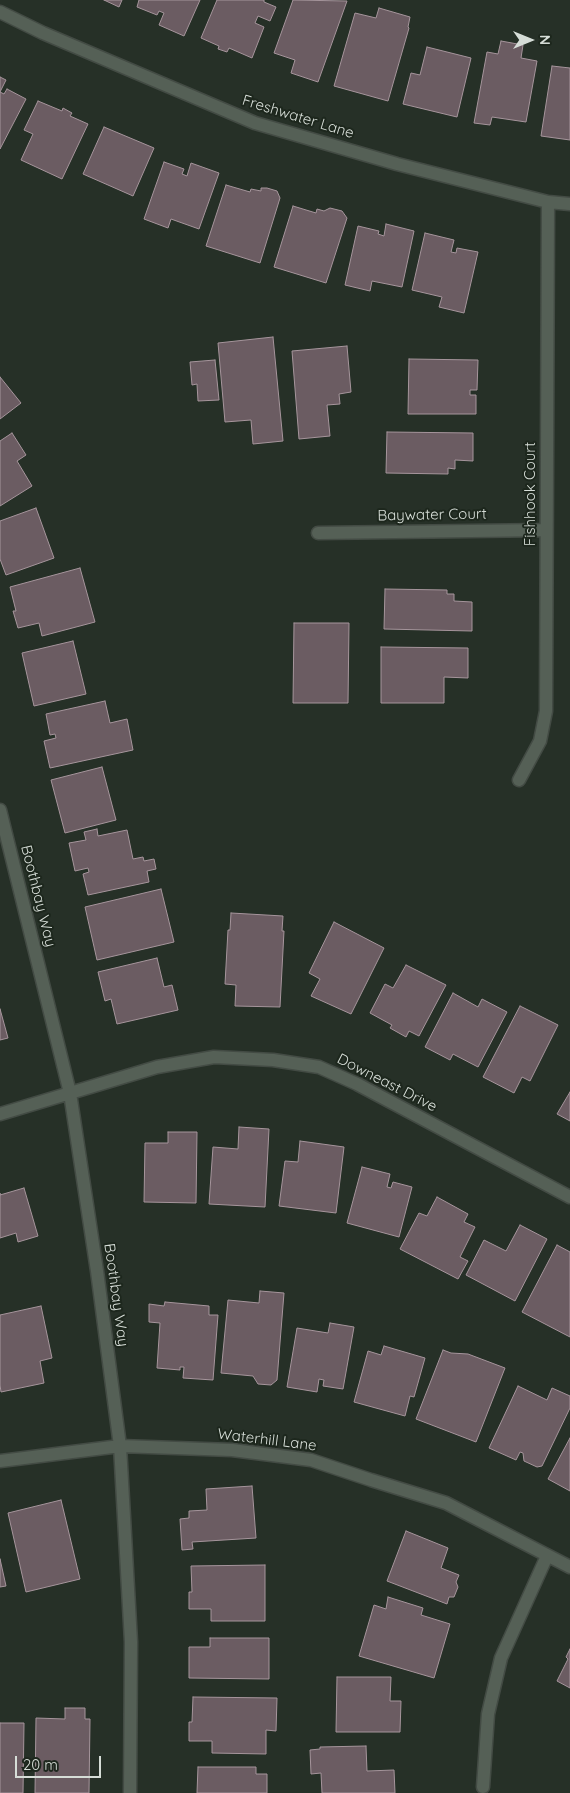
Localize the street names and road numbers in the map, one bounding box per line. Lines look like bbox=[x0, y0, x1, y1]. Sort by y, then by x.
street label: Freshwater Lane bbox=[240, 91, 356, 143]
street label: Fishhook Court bbox=[521, 442, 539, 546]
street label: Baywater Court bbox=[377, 505, 487, 525]
street label: Boothbay Way bbox=[17, 843, 59, 949]
street label: Downeast Drive bbox=[334, 1050, 440, 1116]
street label: Boothbay Way bbox=[100, 1242, 132, 1348]
street label: Waterhill Lane bbox=[216, 1425, 318, 1455]

